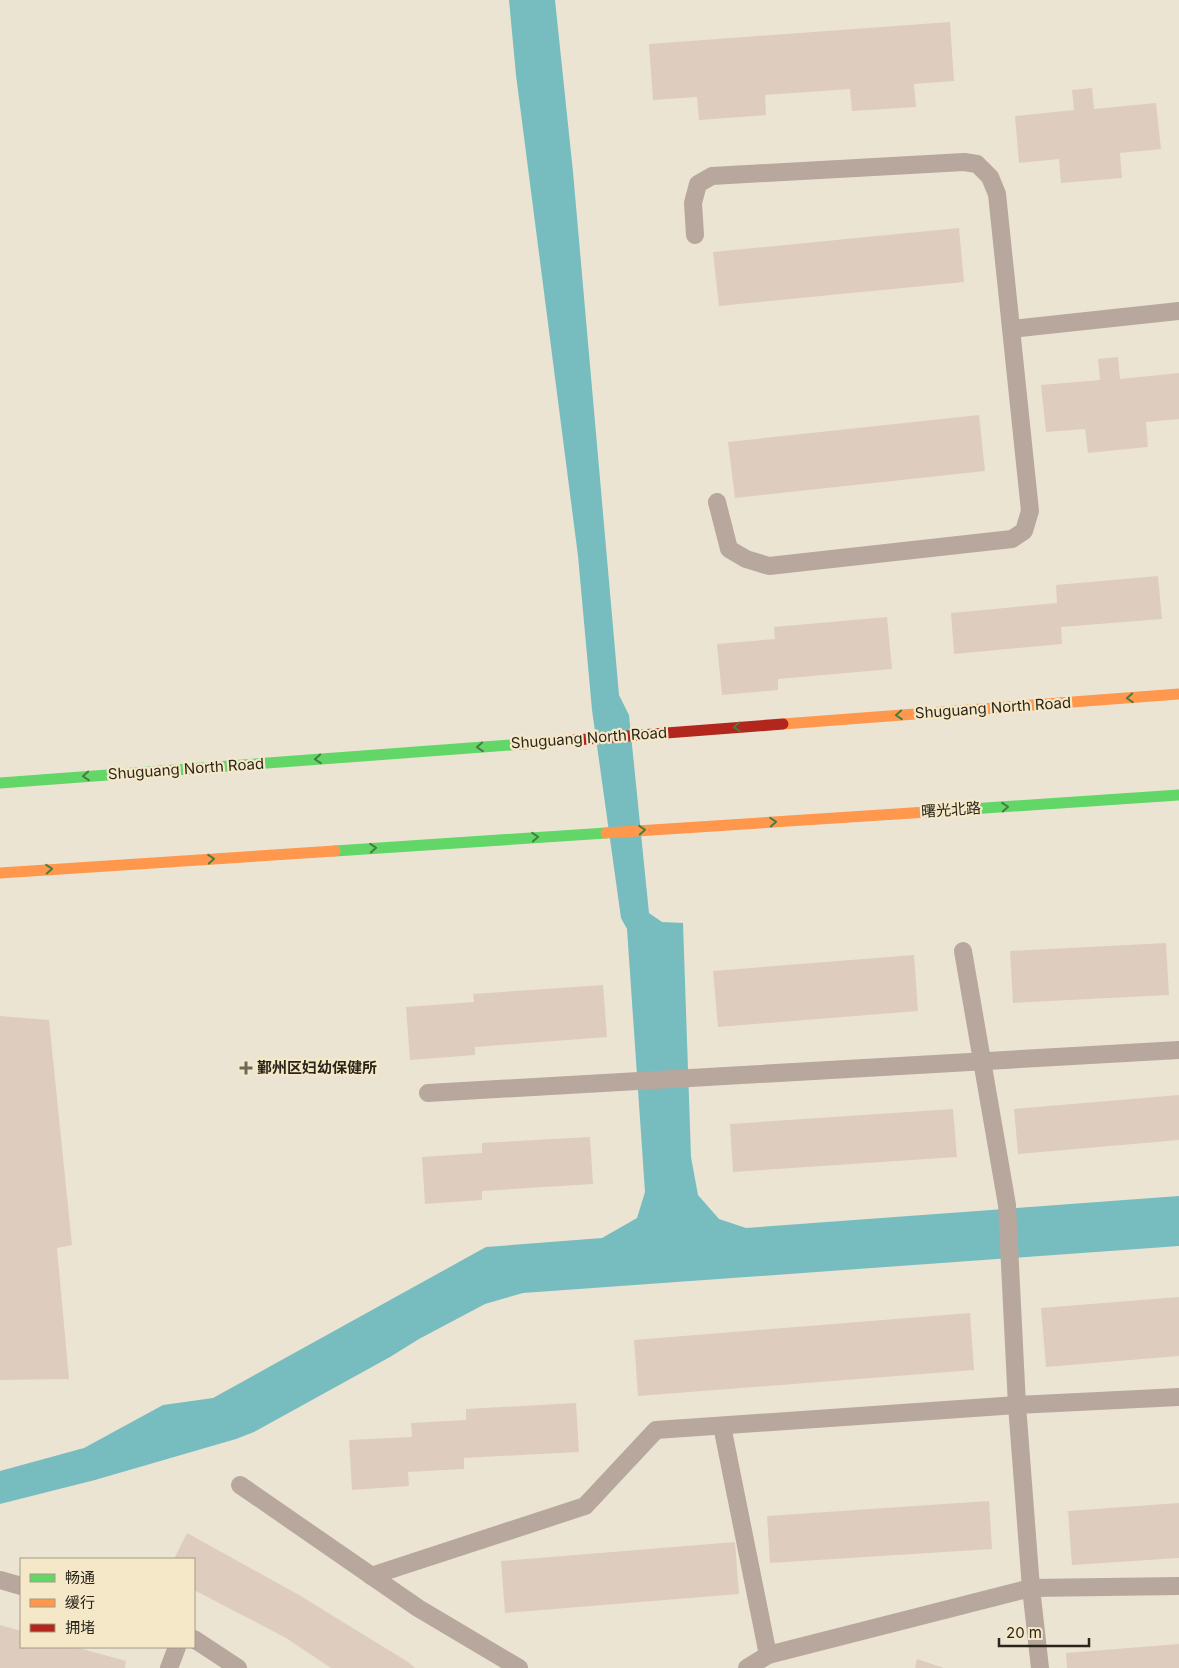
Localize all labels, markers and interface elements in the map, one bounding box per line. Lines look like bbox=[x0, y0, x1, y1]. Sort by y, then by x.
one-way arrow bbox=[1126, 692, 1134, 703]
street label: Shuguang North Road bbox=[914, 693, 1072, 722]
one-way arrow bbox=[894, 710, 902, 721]
one-way arrow bbox=[732, 722, 740, 733]
street label: Shuguang North Road bbox=[510, 723, 668, 752]
one-way arrow bbox=[476, 741, 484, 752]
one-way arrow bbox=[314, 753, 322, 764]
street label: Shuguang North Road bbox=[107, 754, 265, 783]
one-way arrow bbox=[82, 771, 90, 782]
street label: 曙光北路 bbox=[920, 798, 982, 821]
one-way arrow bbox=[1001, 801, 1009, 812]
one-way arrow bbox=[769, 816, 777, 827]
one-way arrow bbox=[638, 825, 646, 836]
one-way arrow bbox=[531, 832, 539, 843]
one-way arrow bbox=[369, 843, 377, 854]
one-way arrow bbox=[207, 853, 215, 864]
one-way arrow bbox=[45, 864, 53, 875]
place label: 鄞州区妇幼保健所 bbox=[257, 1058, 377, 1077]
marker: 鄞州区妇幼保健所 bbox=[239, 1061, 253, 1075]
legend bbox=[20, 1558, 195, 1648]
text: 畅通 bbox=[65, 1568, 95, 1587]
text: 缓行 bbox=[65, 1593, 95, 1612]
scale bar bbox=[999, 1616, 1089, 1648]
text: 拥堵 bbox=[65, 1618, 95, 1637]
text: 20 m bbox=[1006, 1623, 1042, 1642]

